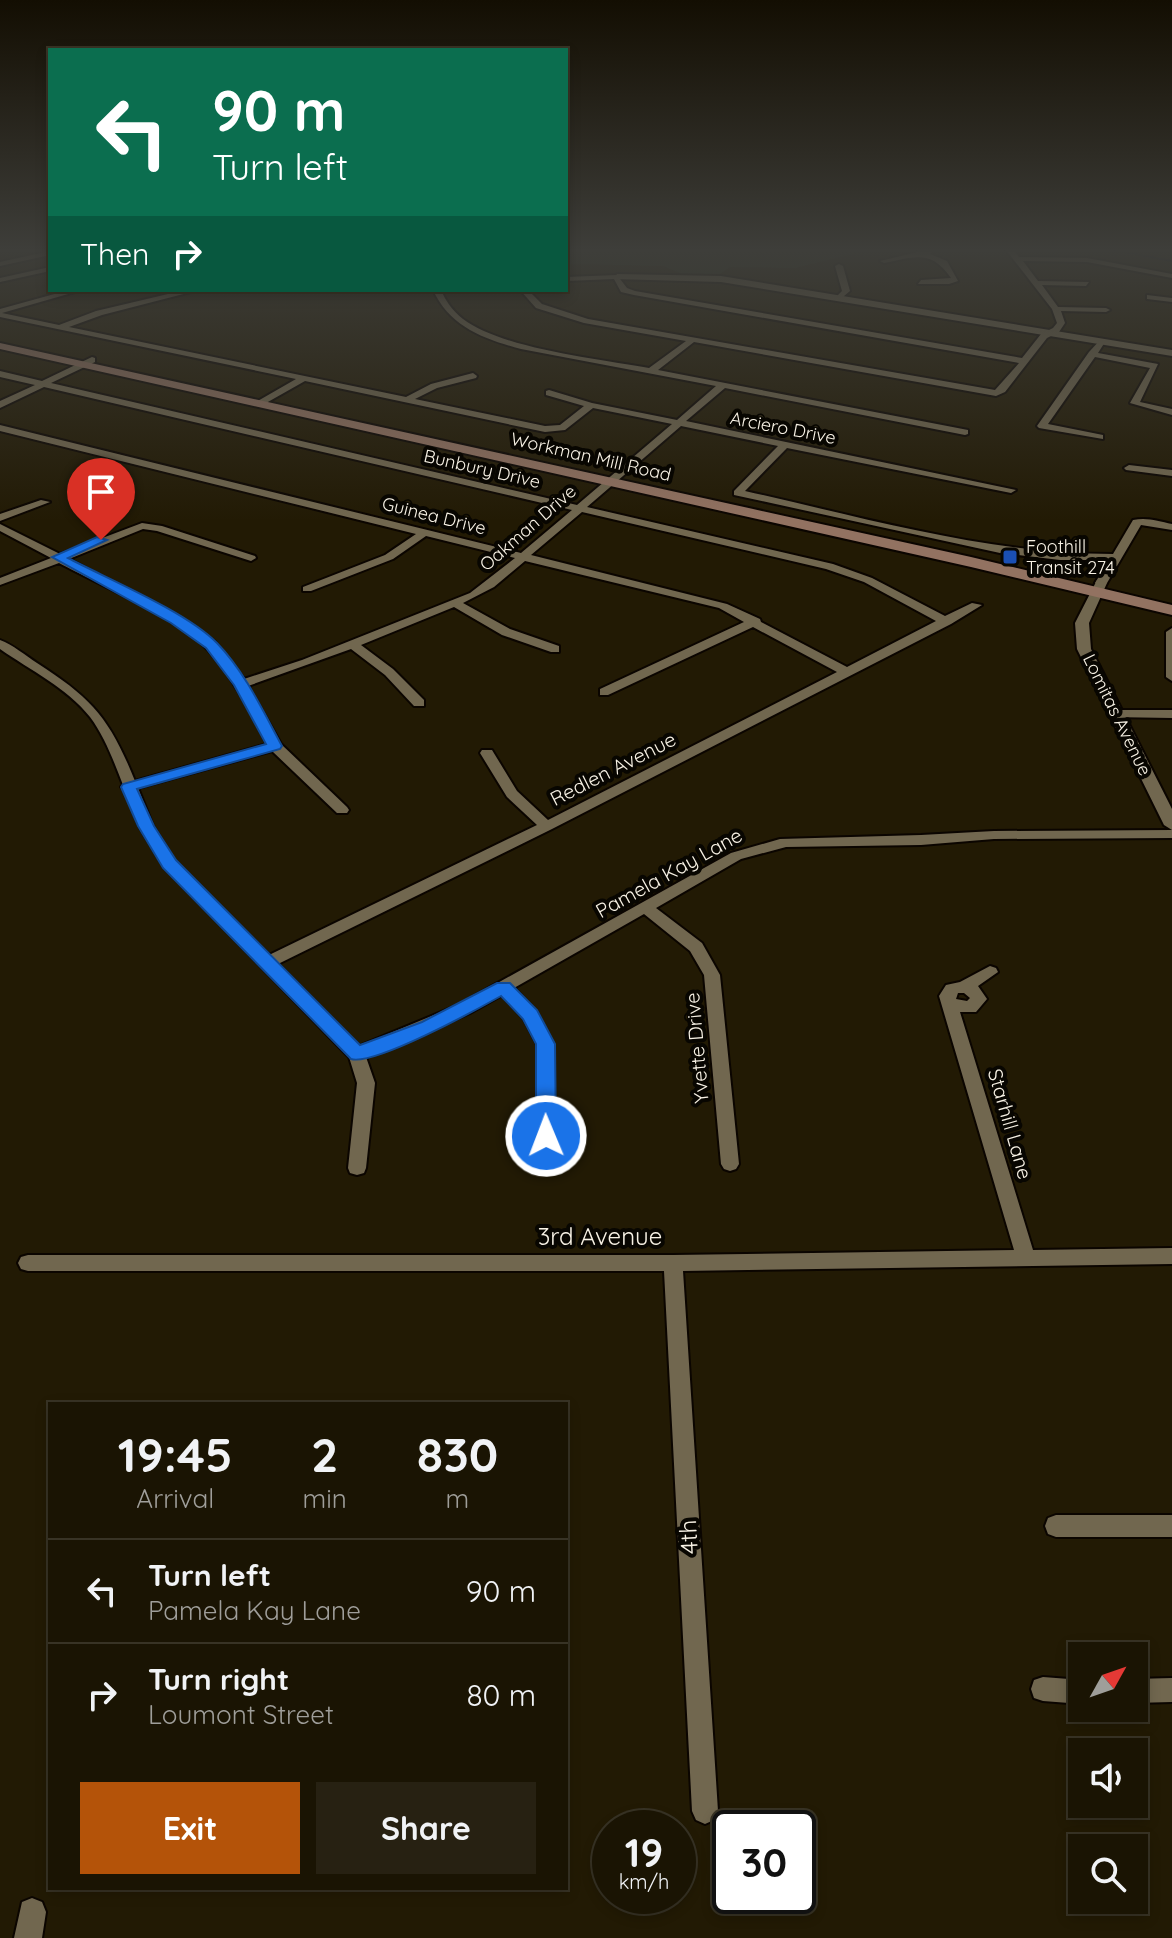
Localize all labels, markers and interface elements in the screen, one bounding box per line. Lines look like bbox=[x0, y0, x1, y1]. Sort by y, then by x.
text: 90 m bbox=[212, 75, 346, 145]
icon: left bbox=[80, 80, 184, 184]
text: Turn left bbox=[212, 144, 348, 189]
icon: right bbox=[165, 232, 209, 276]
text: Then bbox=[80, 235, 149, 273]
street label: Arciero Drive bbox=[728, 406, 838, 449]
street label: Workman Mill Road bbox=[509, 427, 673, 486]
street label: Bunbury Drive bbox=[422, 444, 543, 493]
pin bbox=[67, 458, 135, 540]
icon: arrive bbox=[79, 470, 123, 514]
street label: Oakman Drive bbox=[475, 479, 581, 576]
street label: Guinea Drive bbox=[380, 491, 489, 540]
place label: Foothill Transit 274 bbox=[1026, 535, 1115, 579]
marker: Foothill Transit 274 bbox=[1001, 548, 1019, 566]
street label: Lomitas Avenue bbox=[1078, 650, 1157, 779]
street label: Redlen Avenue bbox=[546, 726, 680, 811]
street label: Pamela Kay Lane bbox=[591, 822, 746, 923]
street label: Yvette Drive bbox=[679, 992, 714, 1104]
street label: Starhill Lane bbox=[983, 1066, 1038, 1182]
position arrow bbox=[504, 1094, 588, 1178]
street label: 3rd Avenue bbox=[538, 1221, 662, 1251]
text: 19:45 bbox=[118, 1424, 233, 1484]
text: 2 bbox=[311, 1424, 338, 1484]
text: 830 bbox=[417, 1424, 498, 1484]
text: Arrival bbox=[136, 1482, 214, 1515]
text: min bbox=[303, 1482, 347, 1515]
text: m bbox=[446, 1482, 469, 1515]
street label: 4th bbox=[672, 1519, 704, 1555]
text: Turn left bbox=[148, 1556, 271, 1594]
icon: left bbox=[80, 1569, 124, 1613]
text: 90 m bbox=[466, 1572, 536, 1610]
text: Pamela Kay Lane bbox=[148, 1594, 361, 1627]
north arrow bbox=[1068, 1642, 1148, 1722]
map controls bbox=[1068, 1642, 1148, 1914]
text: Turn right bbox=[148, 1660, 289, 1698]
icon: right bbox=[80, 1673, 124, 1717]
text: 80 m bbox=[466, 1676, 536, 1714]
text: Loumont Street bbox=[148, 1698, 334, 1731]
button: sound bbox=[1068, 1738, 1148, 1818]
button: Exit bbox=[80, 1782, 300, 1874]
button: Share bbox=[316, 1782, 536, 1874]
speed limit sign: 30 bbox=[712, 1810, 816, 1914]
text: 19 bbox=[625, 1827, 663, 1877]
button: search bbox=[1068, 1834, 1148, 1914]
text: km/h bbox=[619, 1869, 669, 1894]

